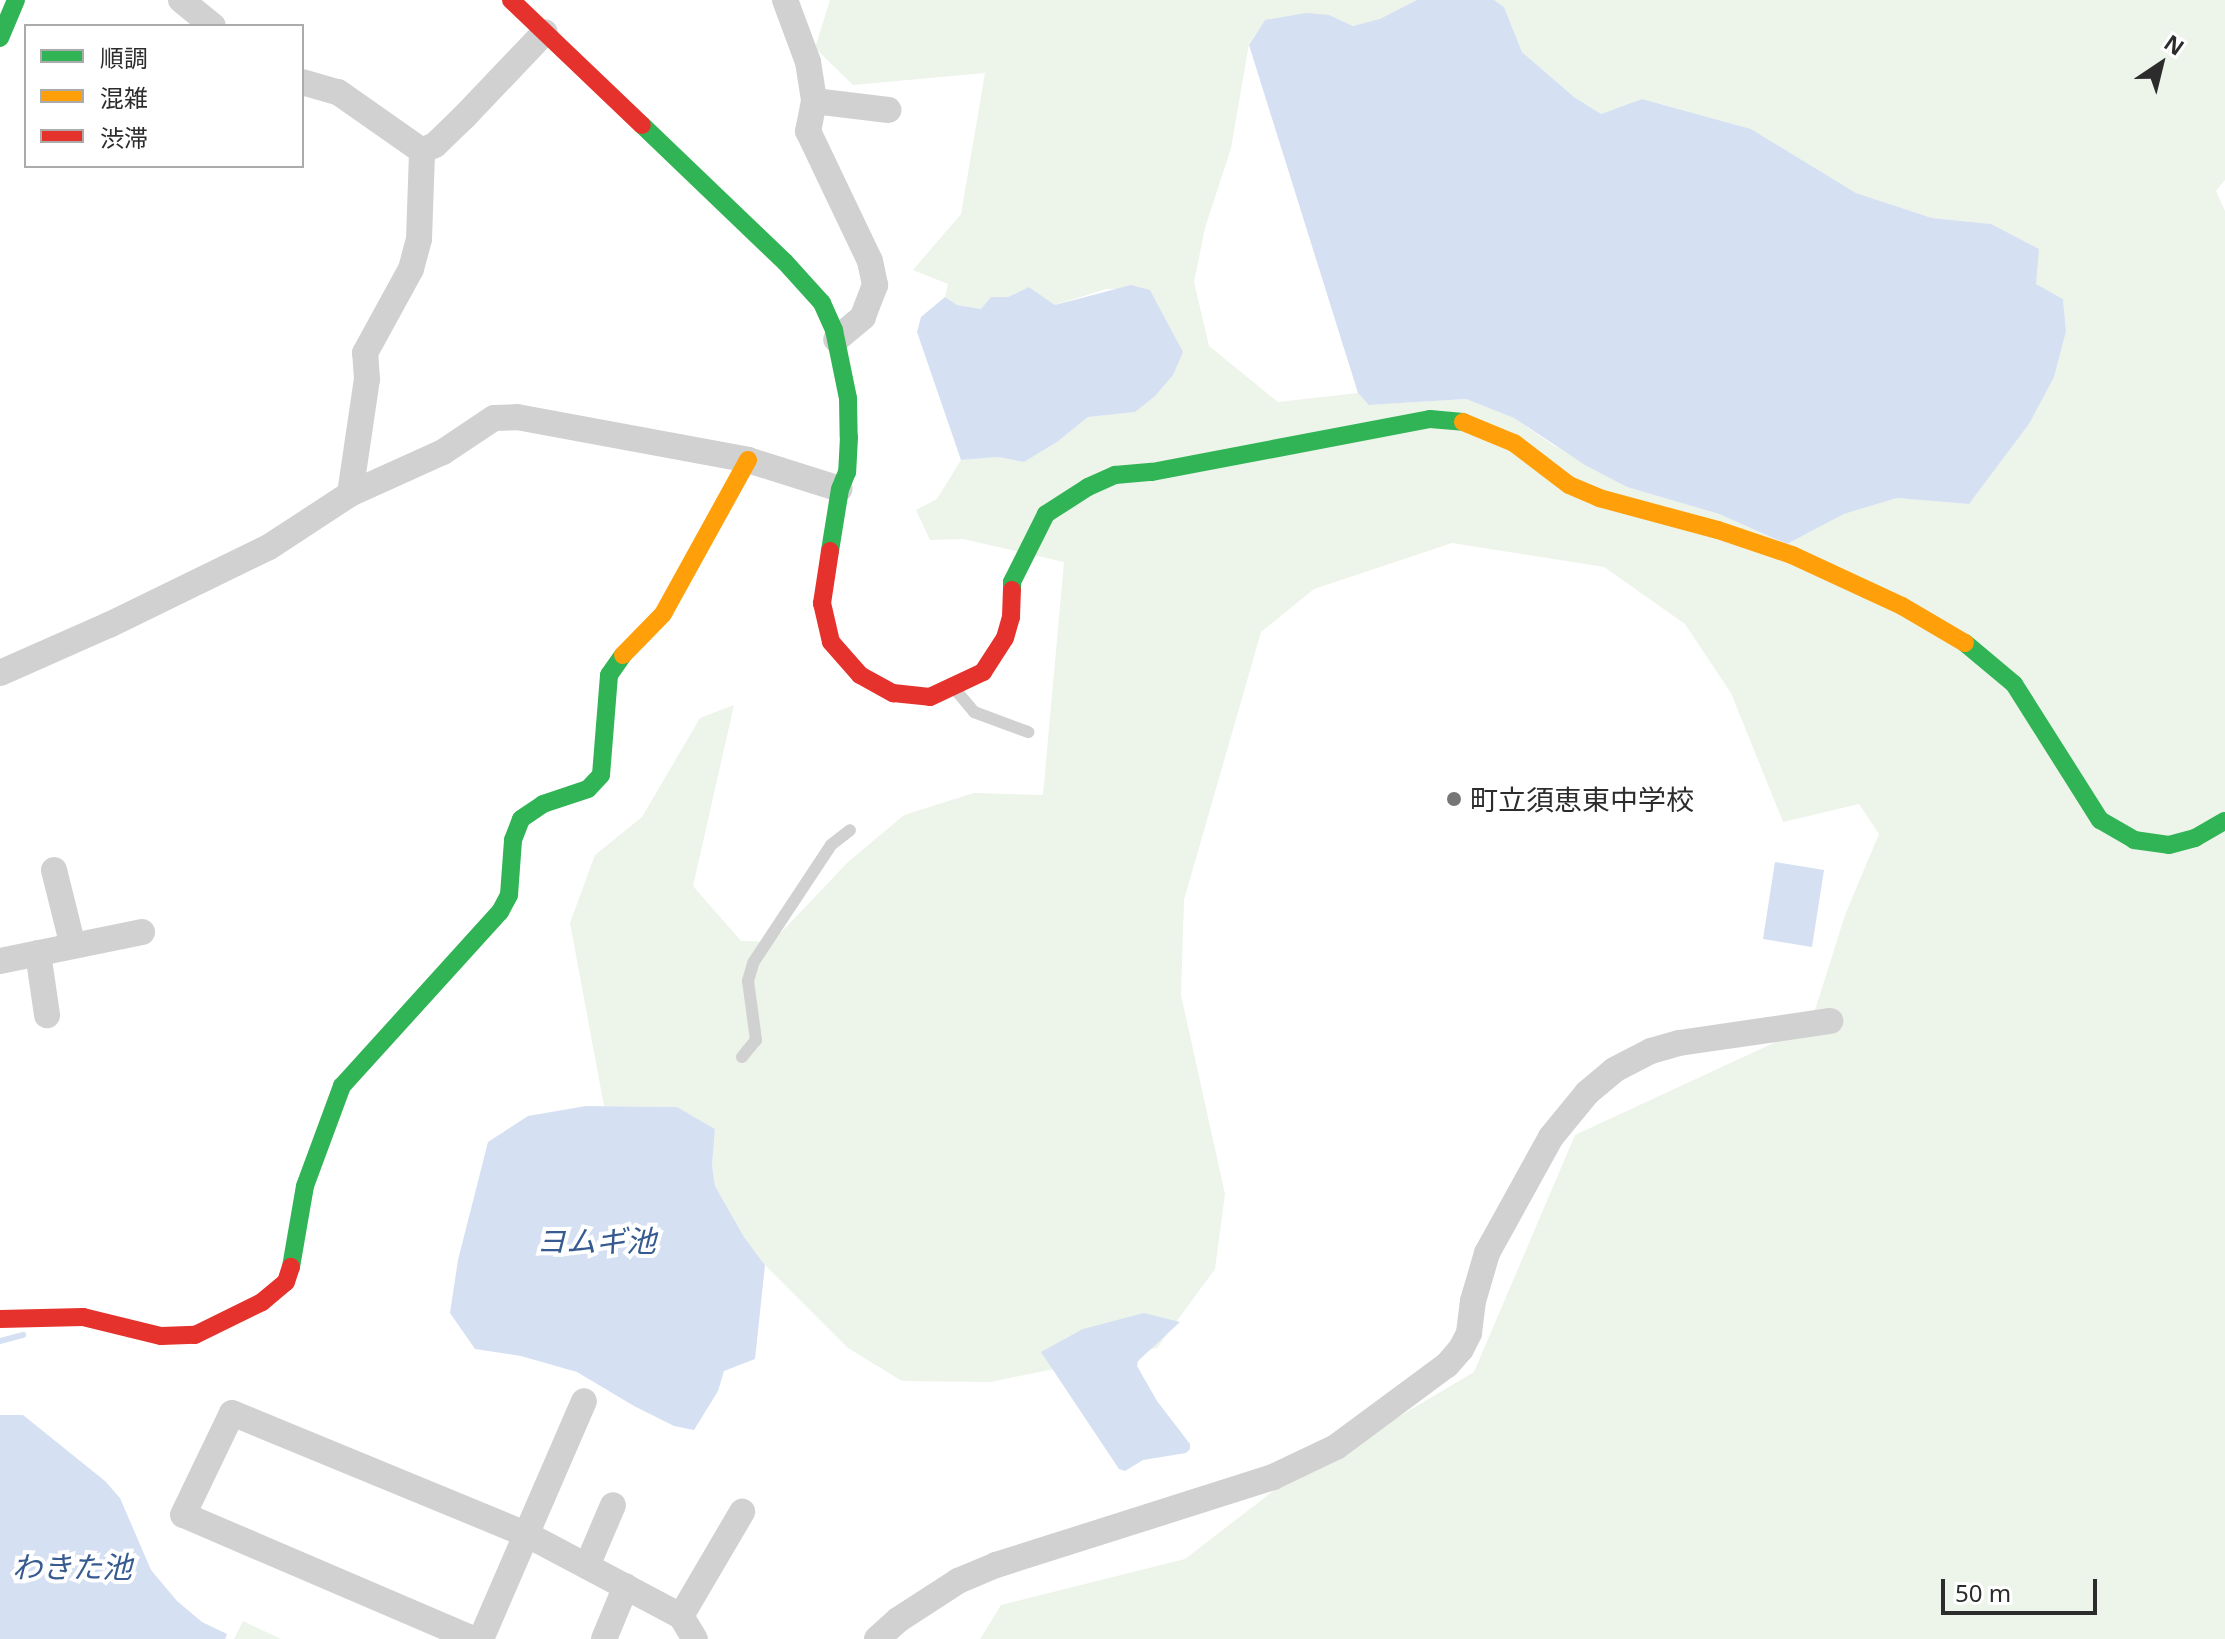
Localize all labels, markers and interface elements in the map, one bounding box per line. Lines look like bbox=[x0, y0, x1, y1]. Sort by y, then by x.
legend bbox=[24, 24, 304, 168]
north arrow bbox=[2121, 24, 2201, 104]
text: N bbox=[2159, 27, 2191, 62]
text: 順調 bbox=[100, 41, 148, 74]
text: 混雑 bbox=[100, 81, 148, 114]
text: 渋滞 bbox=[100, 121, 148, 154]
place label: 町立須恵東中学校 bbox=[1470, 782, 1694, 816]
marker: 町立須恵東中学校 bbox=[1445, 790, 1463, 808]
water label: ヨムギ池 bbox=[536, 1223, 656, 1259]
water label: わきた池 bbox=[12, 1549, 132, 1585]
scale bar bbox=[1945, 1563, 2101, 1613]
text: 50 m bbox=[1955, 1576, 2011, 1609]

